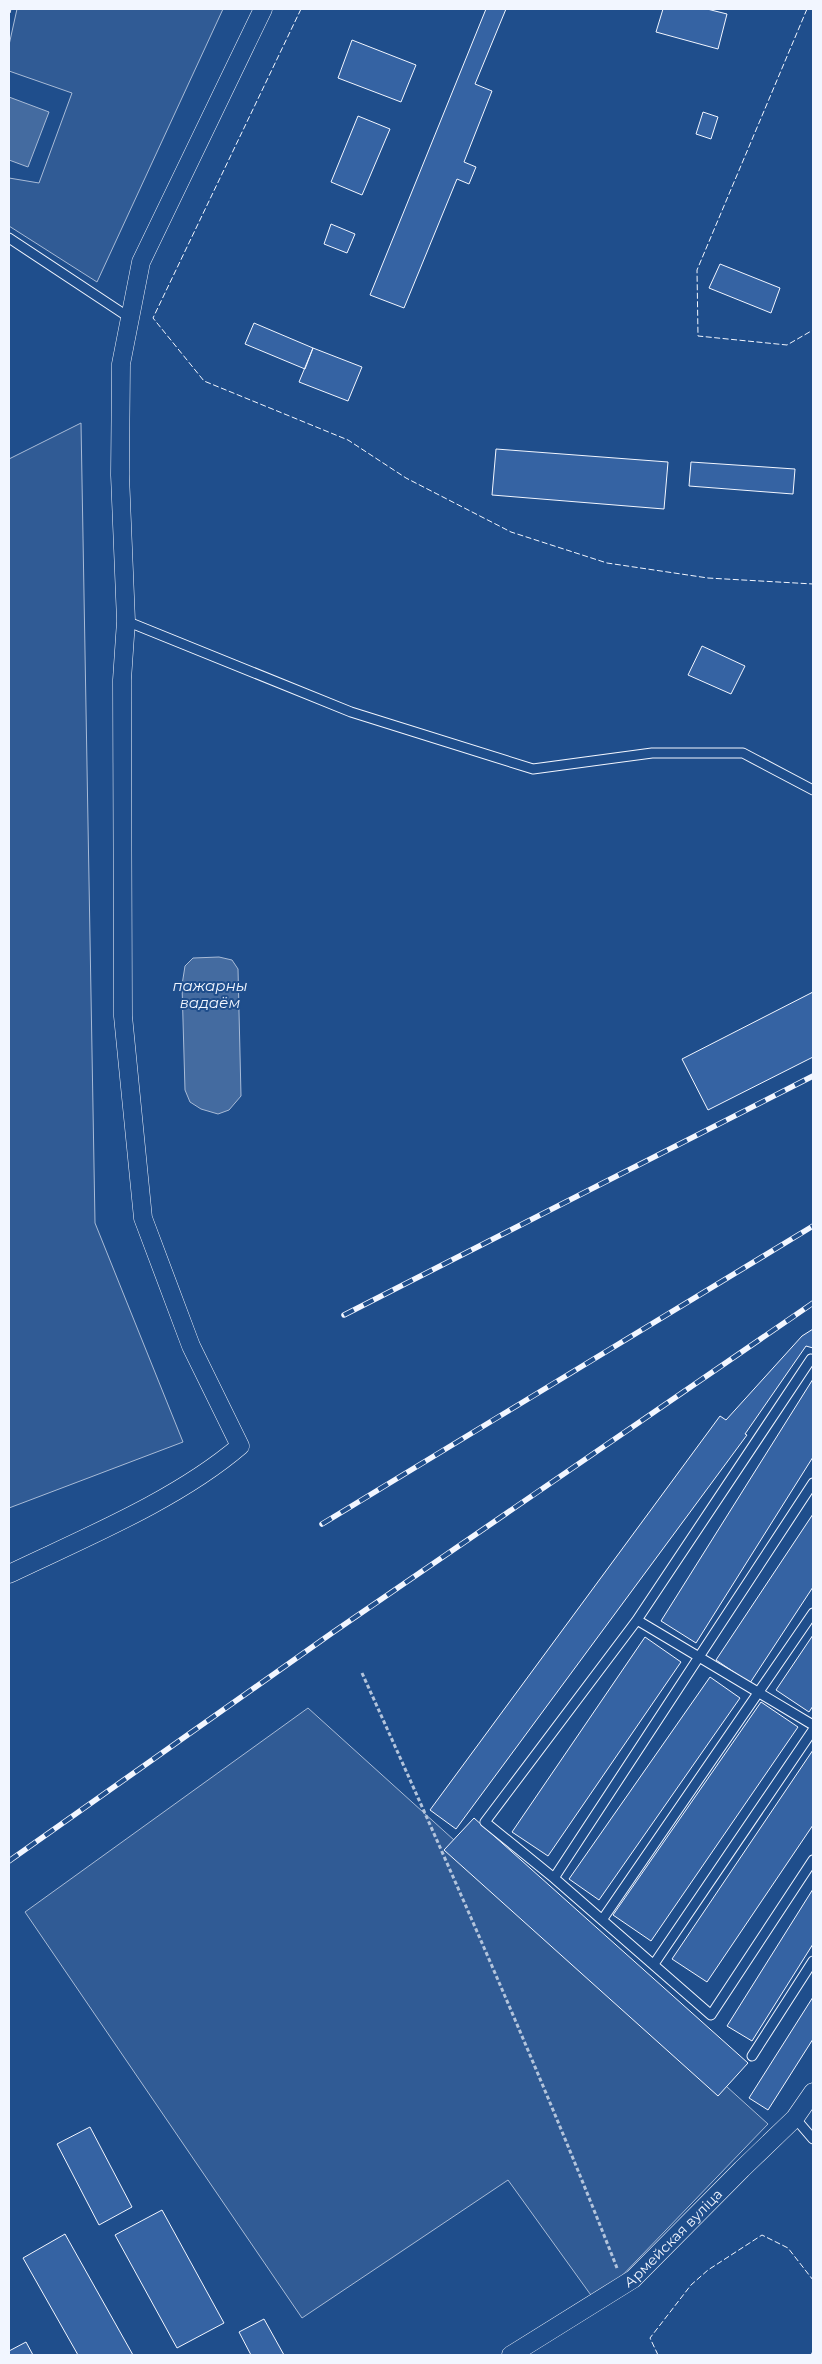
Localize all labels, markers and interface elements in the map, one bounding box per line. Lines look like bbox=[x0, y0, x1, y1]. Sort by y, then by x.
water label: пажарны вадаём bbox=[172, 976, 248, 1012]
street label: Армейская вуліца bbox=[621, 2185, 726, 2291]

